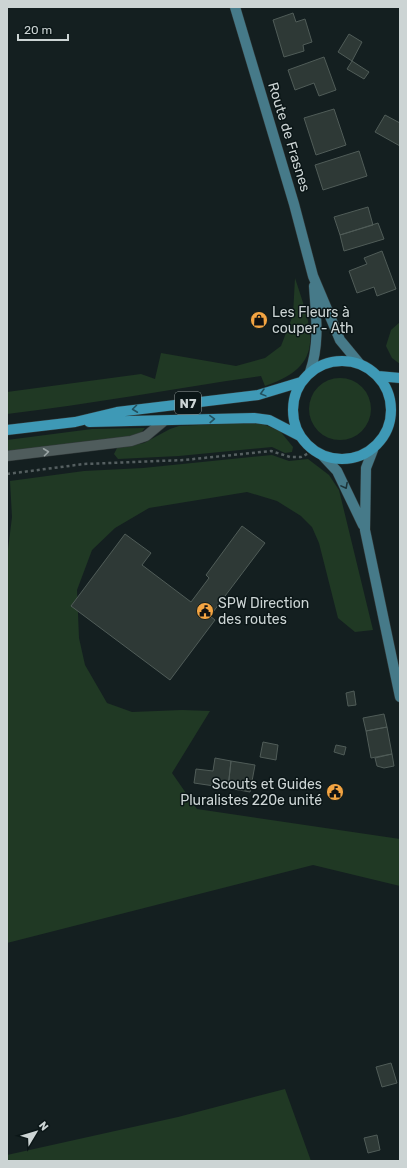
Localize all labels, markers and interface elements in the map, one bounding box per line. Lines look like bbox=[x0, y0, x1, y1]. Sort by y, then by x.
scale bar bbox=[18, 16, 68, 42]
text: 20 m bbox=[24, 23, 52, 37]
street label: Route de Frasnes bbox=[264, 80, 314, 194]
place label: Les Fleurs à couper - Ath bbox=[272, 304, 354, 337]
shop icon: Les Fleurs à couper - Ath bbox=[249, 310, 269, 330]
one-way arrow bbox=[260, 388, 267, 397]
road number: N7 bbox=[175, 392, 201, 414]
one-way arrow bbox=[132, 405, 138, 414]
one-way arrow bbox=[209, 415, 215, 423]
one-way arrow bbox=[43, 447, 49, 456]
one-way arrow bbox=[341, 482, 348, 489]
place label: SPW Direction des routes bbox=[218, 595, 309, 628]
public building icon: SPW Direction des routes bbox=[195, 601, 215, 621]
place label: Scouts et Guides Pluralistes 220e unité bbox=[180, 776, 322, 809]
public building icon: Scouts et Guides Pluralistes 220e unité bbox=[325, 782, 345, 802]
north arrow bbox=[16, 1112, 56, 1152]
text: N bbox=[36, 1119, 51, 1133]

